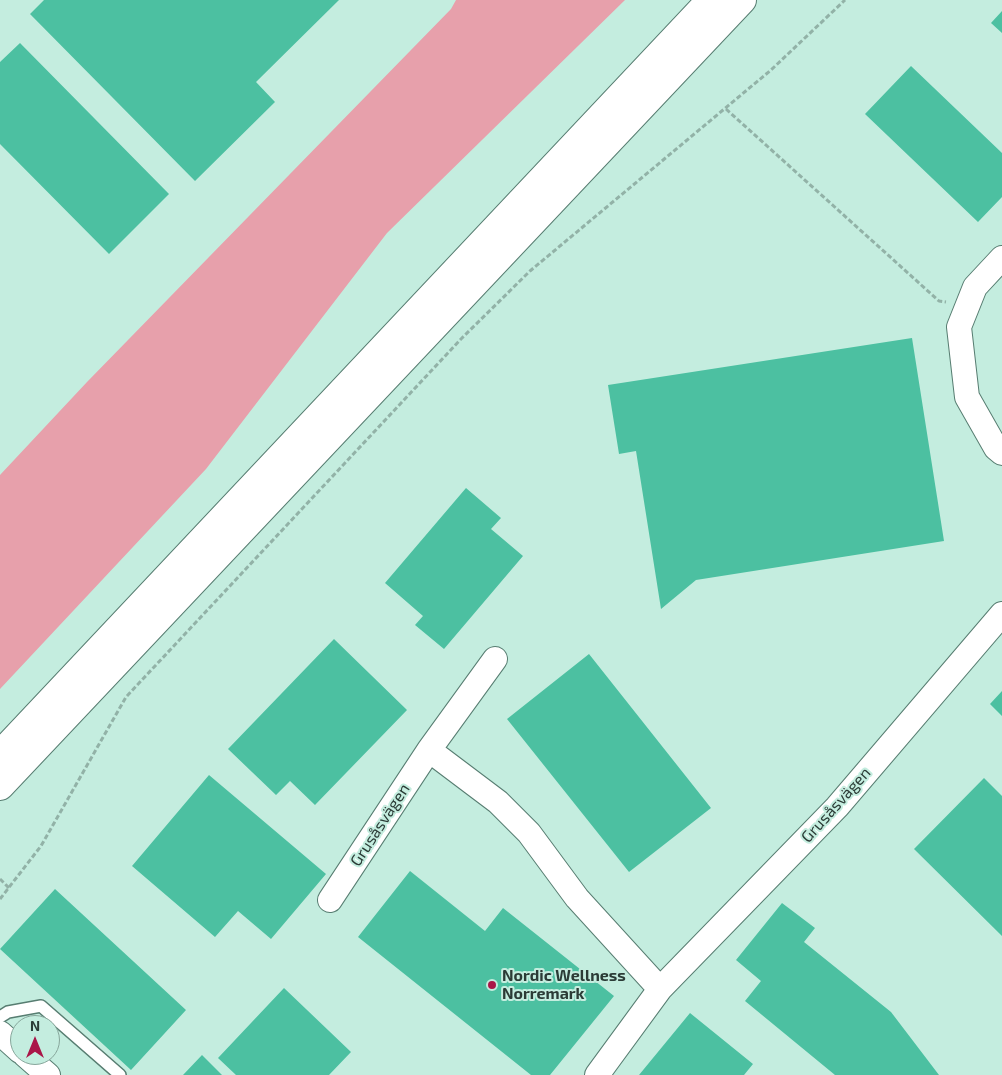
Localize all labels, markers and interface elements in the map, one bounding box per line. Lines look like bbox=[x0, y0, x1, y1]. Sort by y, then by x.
street label: Grusåsvägen bbox=[797, 763, 875, 847]
street label: Grusåsvägen bbox=[346, 780, 414, 870]
place label: Nordic Wellness Norremark bbox=[502, 966, 626, 1004]
marker: Nordic Wellness Norremark bbox=[486, 979, 498, 991]
north arrow bbox=[10, 1015, 60, 1065]
text: N bbox=[30, 1017, 40, 1034]

